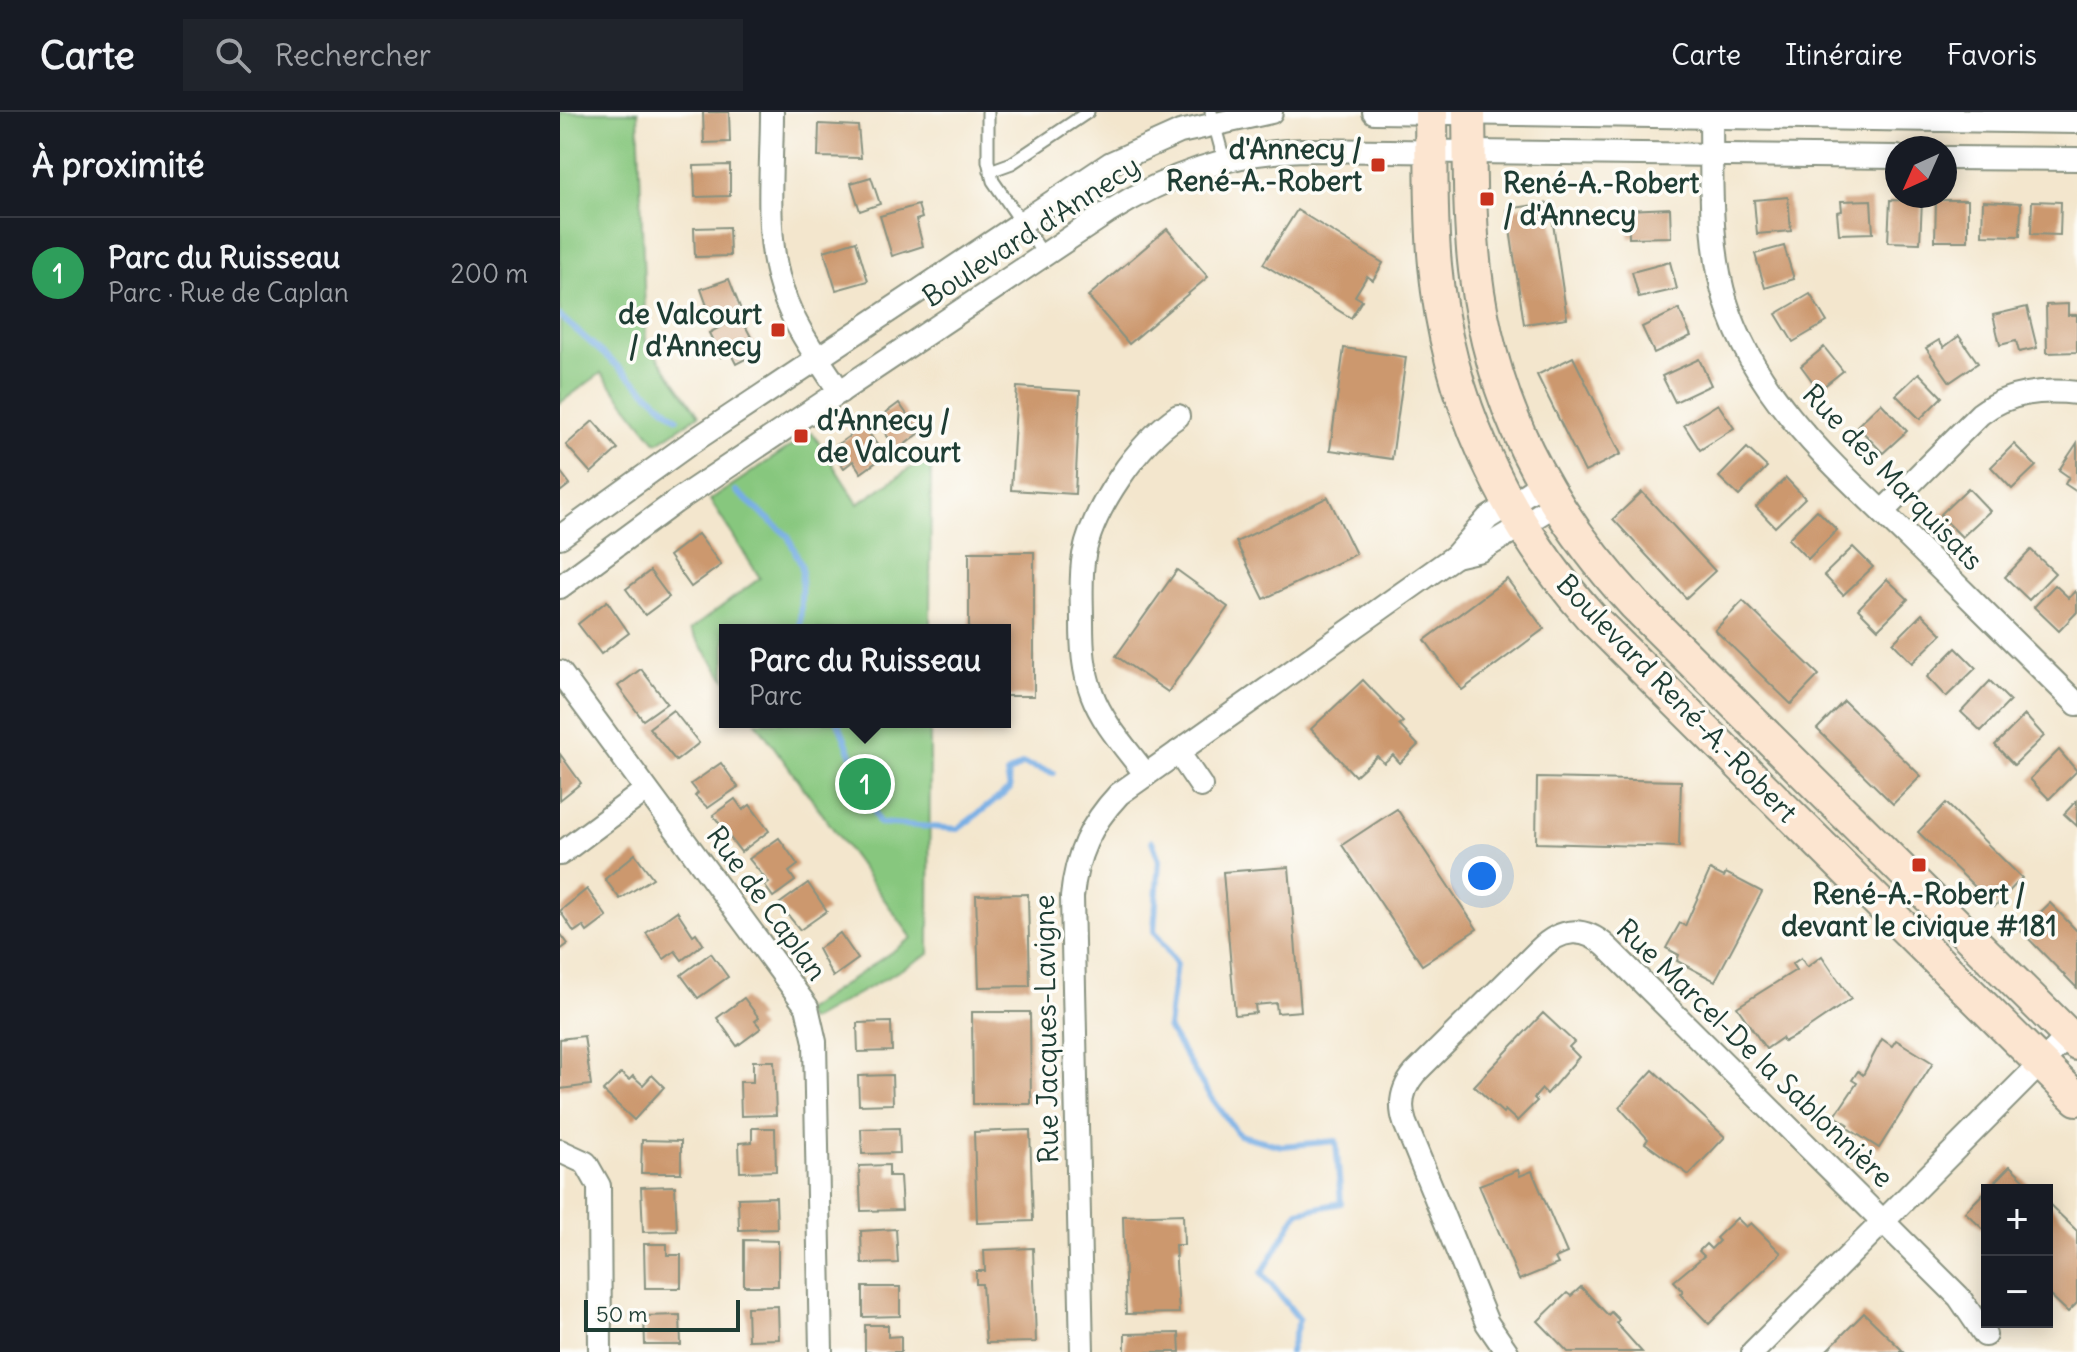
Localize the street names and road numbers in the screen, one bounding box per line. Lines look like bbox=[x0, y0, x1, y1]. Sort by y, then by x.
street label: Boulevard d'Annecy bbox=[916, 147, 1146, 315]
street label: Rue des Marquisats bbox=[1795, 376, 1991, 578]
street label: Boulevard René-A.-Robert bbox=[1549, 566, 1805, 830]
street label: Rue de Caplan bbox=[699, 819, 835, 987]
street label: Rue Jacques-Lavigne bbox=[1026, 894, 1066, 1164]
street label: Rue Marcel-De la Sablonnière bbox=[1609, 911, 1901, 1195]

